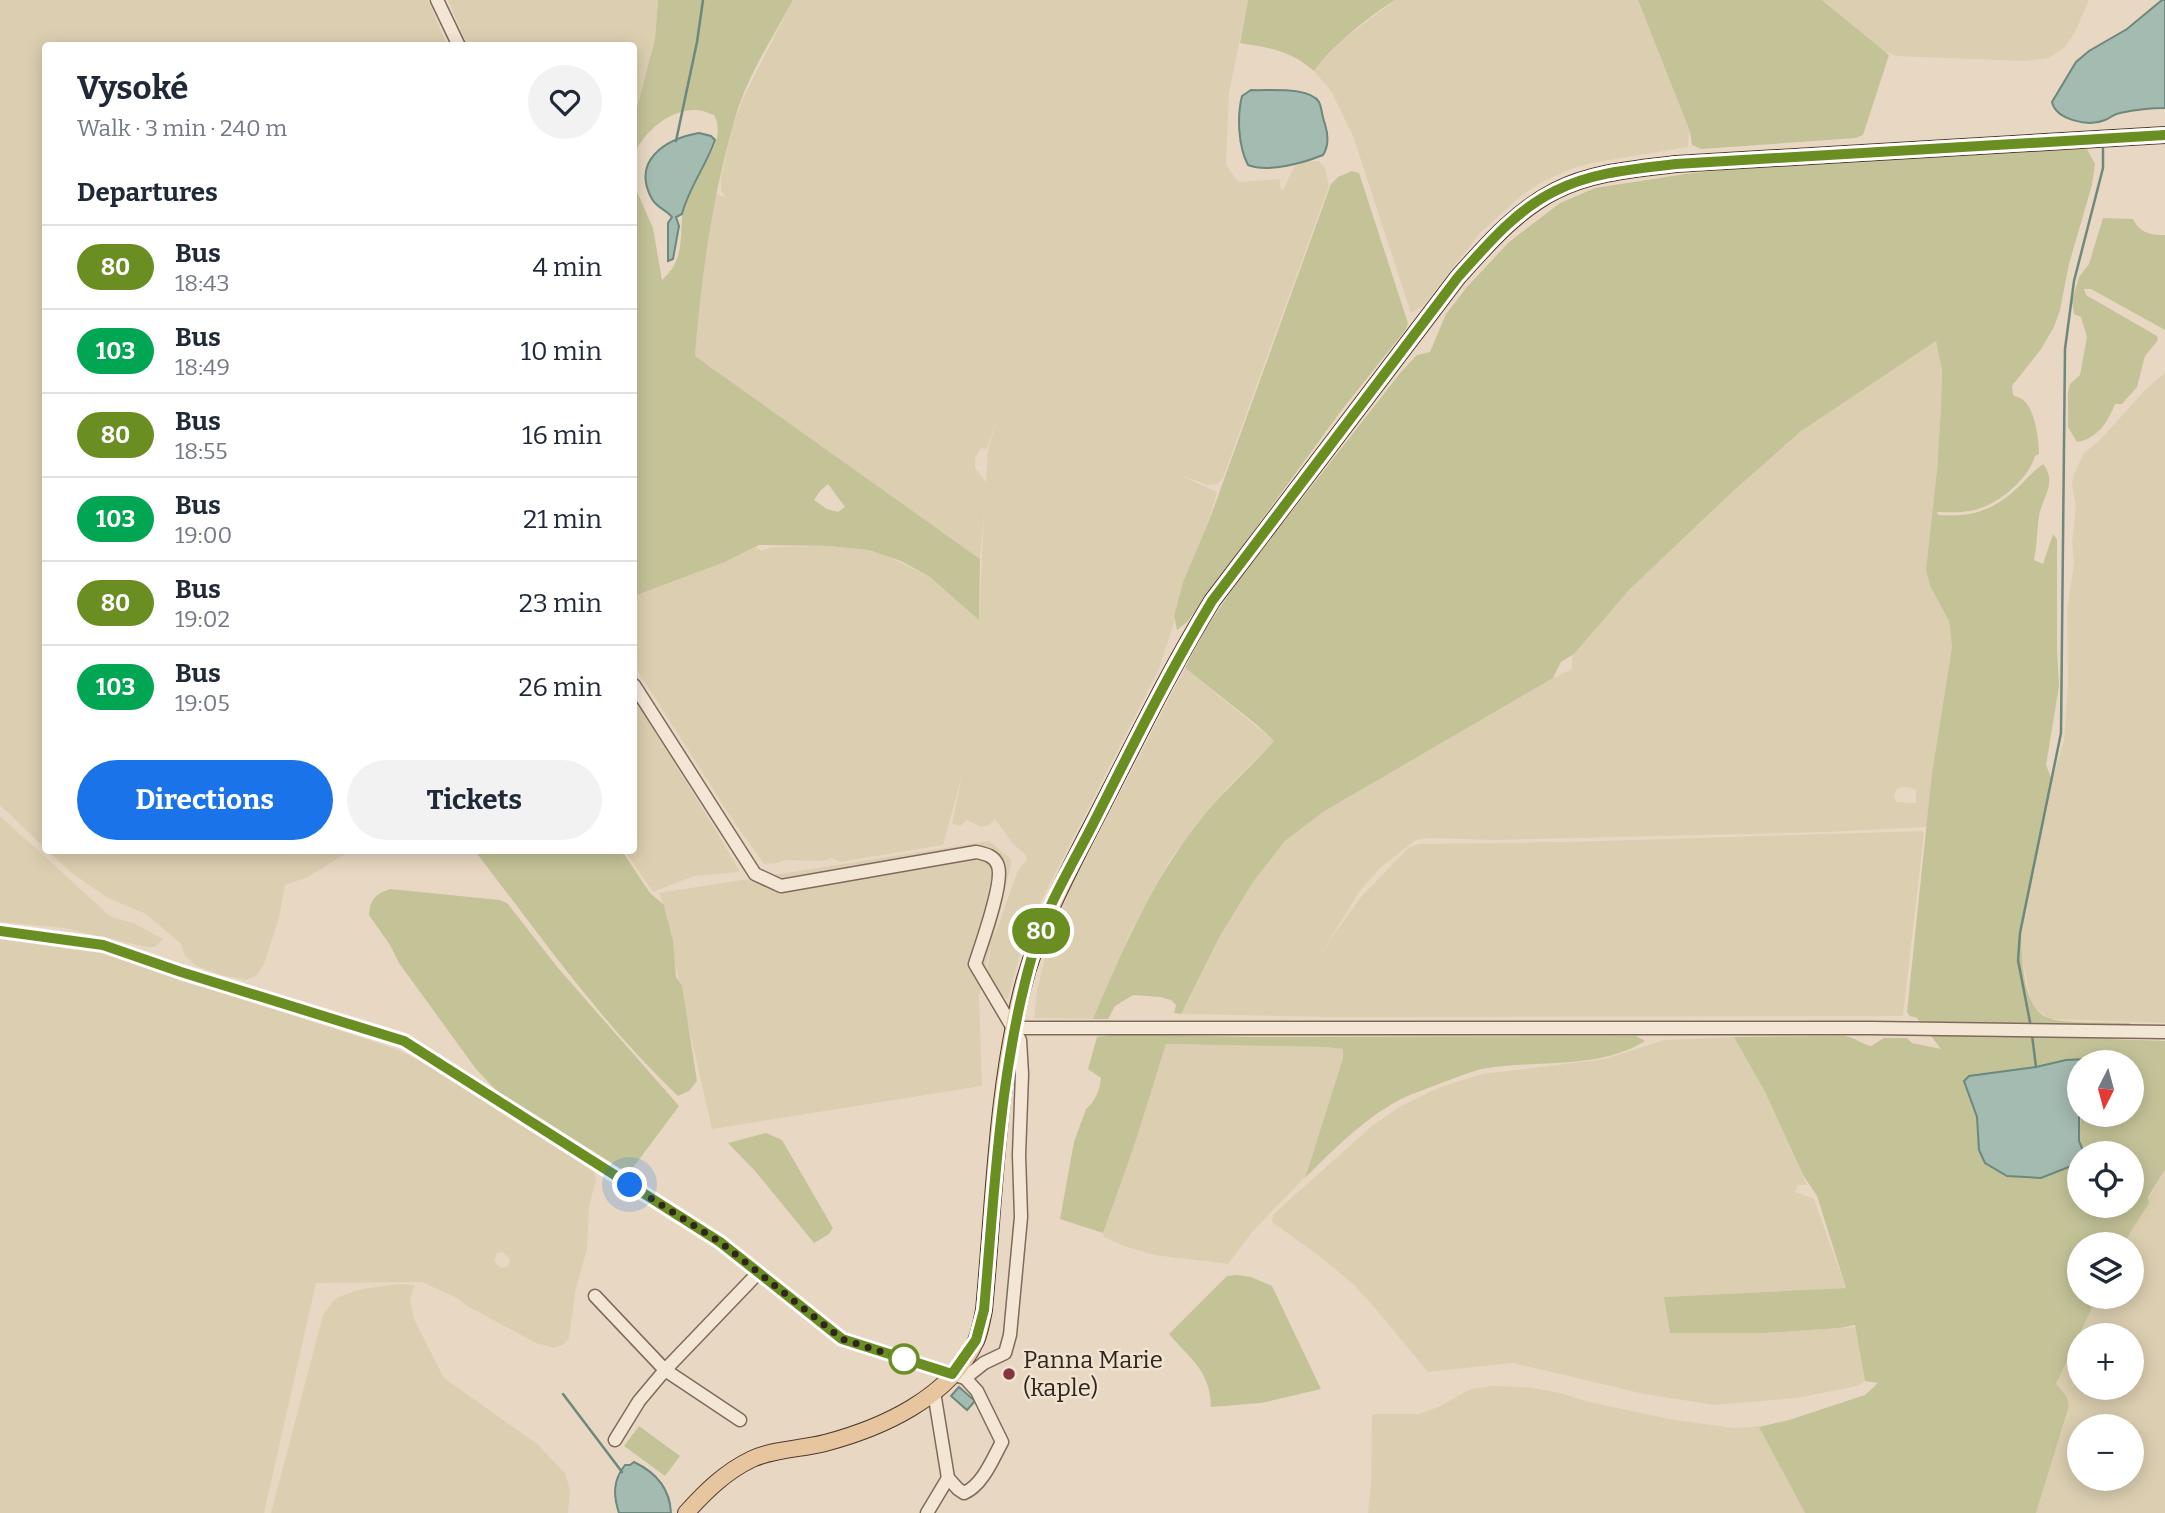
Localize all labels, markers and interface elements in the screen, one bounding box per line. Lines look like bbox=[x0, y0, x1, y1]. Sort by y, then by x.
button: heart bbox=[528, 65, 602, 139]
text: Vysoké bbox=[77, 68, 188, 108]
text: Walk · 3 min · 240 m bbox=[77, 114, 287, 142]
text: Departures bbox=[77, 177, 218, 208]
text: Bus bbox=[175, 238, 221, 269]
text: 4 min bbox=[533, 252, 602, 283]
text: 80 bbox=[101, 253, 130, 281]
text: 18:43 bbox=[175, 269, 230, 297]
text: Bus bbox=[175, 322, 221, 353]
text: 10 min bbox=[521, 336, 602, 367]
text: 103 bbox=[96, 337, 135, 365]
text: 18:49 bbox=[175, 353, 230, 381]
text: Bus bbox=[175, 406, 221, 437]
text: 16 min bbox=[522, 420, 602, 451]
text: 80 bbox=[101, 421, 130, 449]
text: 18:55 bbox=[175, 437, 228, 465]
text: Bus bbox=[175, 490, 221, 521]
text: 21 min bbox=[523, 504, 602, 535]
text: 103 bbox=[96, 505, 135, 533]
text: 19:00 bbox=[175, 521, 232, 549]
text: Bus bbox=[175, 574, 221, 605]
text: 23 min bbox=[519, 588, 602, 619]
text: 80 bbox=[101, 589, 130, 617]
text: 19:02 bbox=[175, 605, 230, 633]
text: Bus bbox=[175, 658, 221, 689]
text: 26 min bbox=[518, 672, 602, 703]
text: 103 bbox=[96, 673, 135, 701]
text: 19:05 bbox=[175, 689, 230, 717]
button: Directions bbox=[77, 760, 333, 840]
button: Tickets bbox=[347, 760, 602, 840]
line badge: 80 bbox=[1010, 908, 1072, 954]
text: 80 bbox=[1026, 917, 1056, 945]
north arrow bbox=[2067, 1050, 2144, 1127]
map controls bbox=[2067, 1050, 2144, 1491]
button: locate bbox=[2067, 1141, 2144, 1218]
your location bbox=[612, 1167, 647, 1202]
button: layers bbox=[2067, 1232, 2144, 1309]
button: + bbox=[2067, 1323, 2144, 1400]
unlabelled marker bbox=[889, 1344, 919, 1374]
place label: Panna Marie (kaple) bbox=[1023, 1346, 1163, 1402]
marker: Panna Marie (kaple) bbox=[1001, 1366, 1017, 1382]
button: − bbox=[2067, 1414, 2144, 1491]

